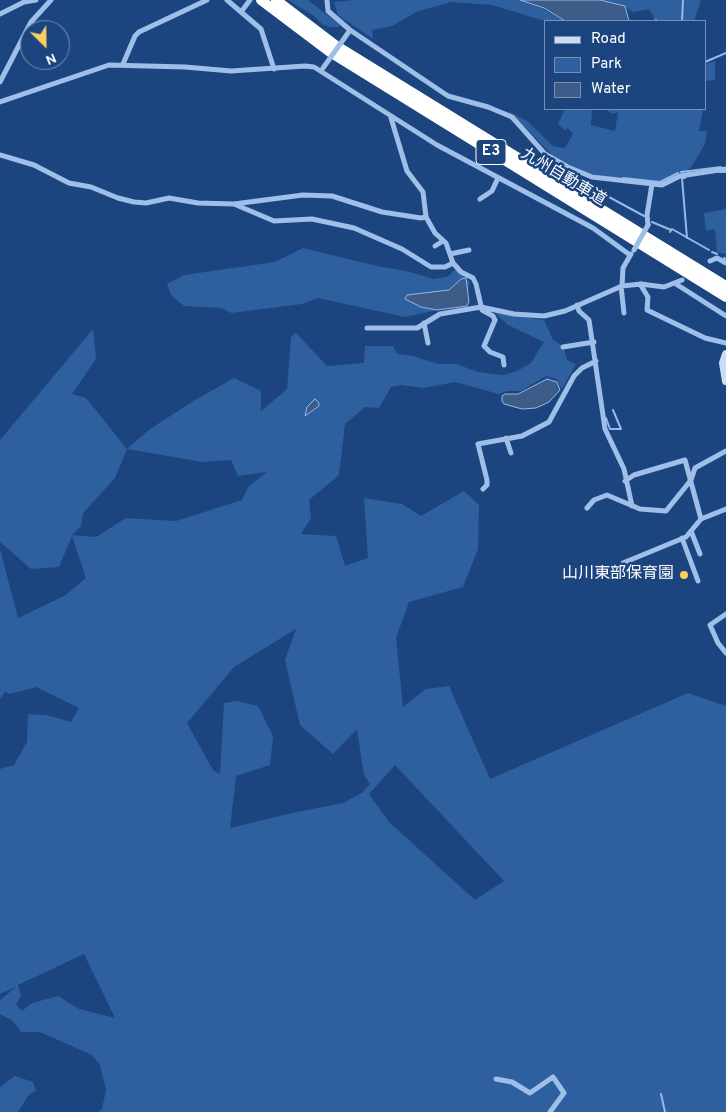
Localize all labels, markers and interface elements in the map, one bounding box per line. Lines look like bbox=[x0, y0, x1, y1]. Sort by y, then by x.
north arrow bbox=[20, 20, 70, 70]
legend bbox=[544, 20, 706, 110]
text: Road bbox=[591, 30, 626, 49]
text: N bbox=[43, 49, 59, 68]
text: Park bbox=[591, 55, 622, 74]
text: Water bbox=[591, 80, 630, 99]
road number: E3 bbox=[476, 140, 506, 164]
street label: 九州自動車道 bbox=[517, 145, 609, 211]
place label: 山川東部保育園 bbox=[562, 565, 674, 585]
marker: 山川東部保育園 bbox=[678, 569, 690, 581]

